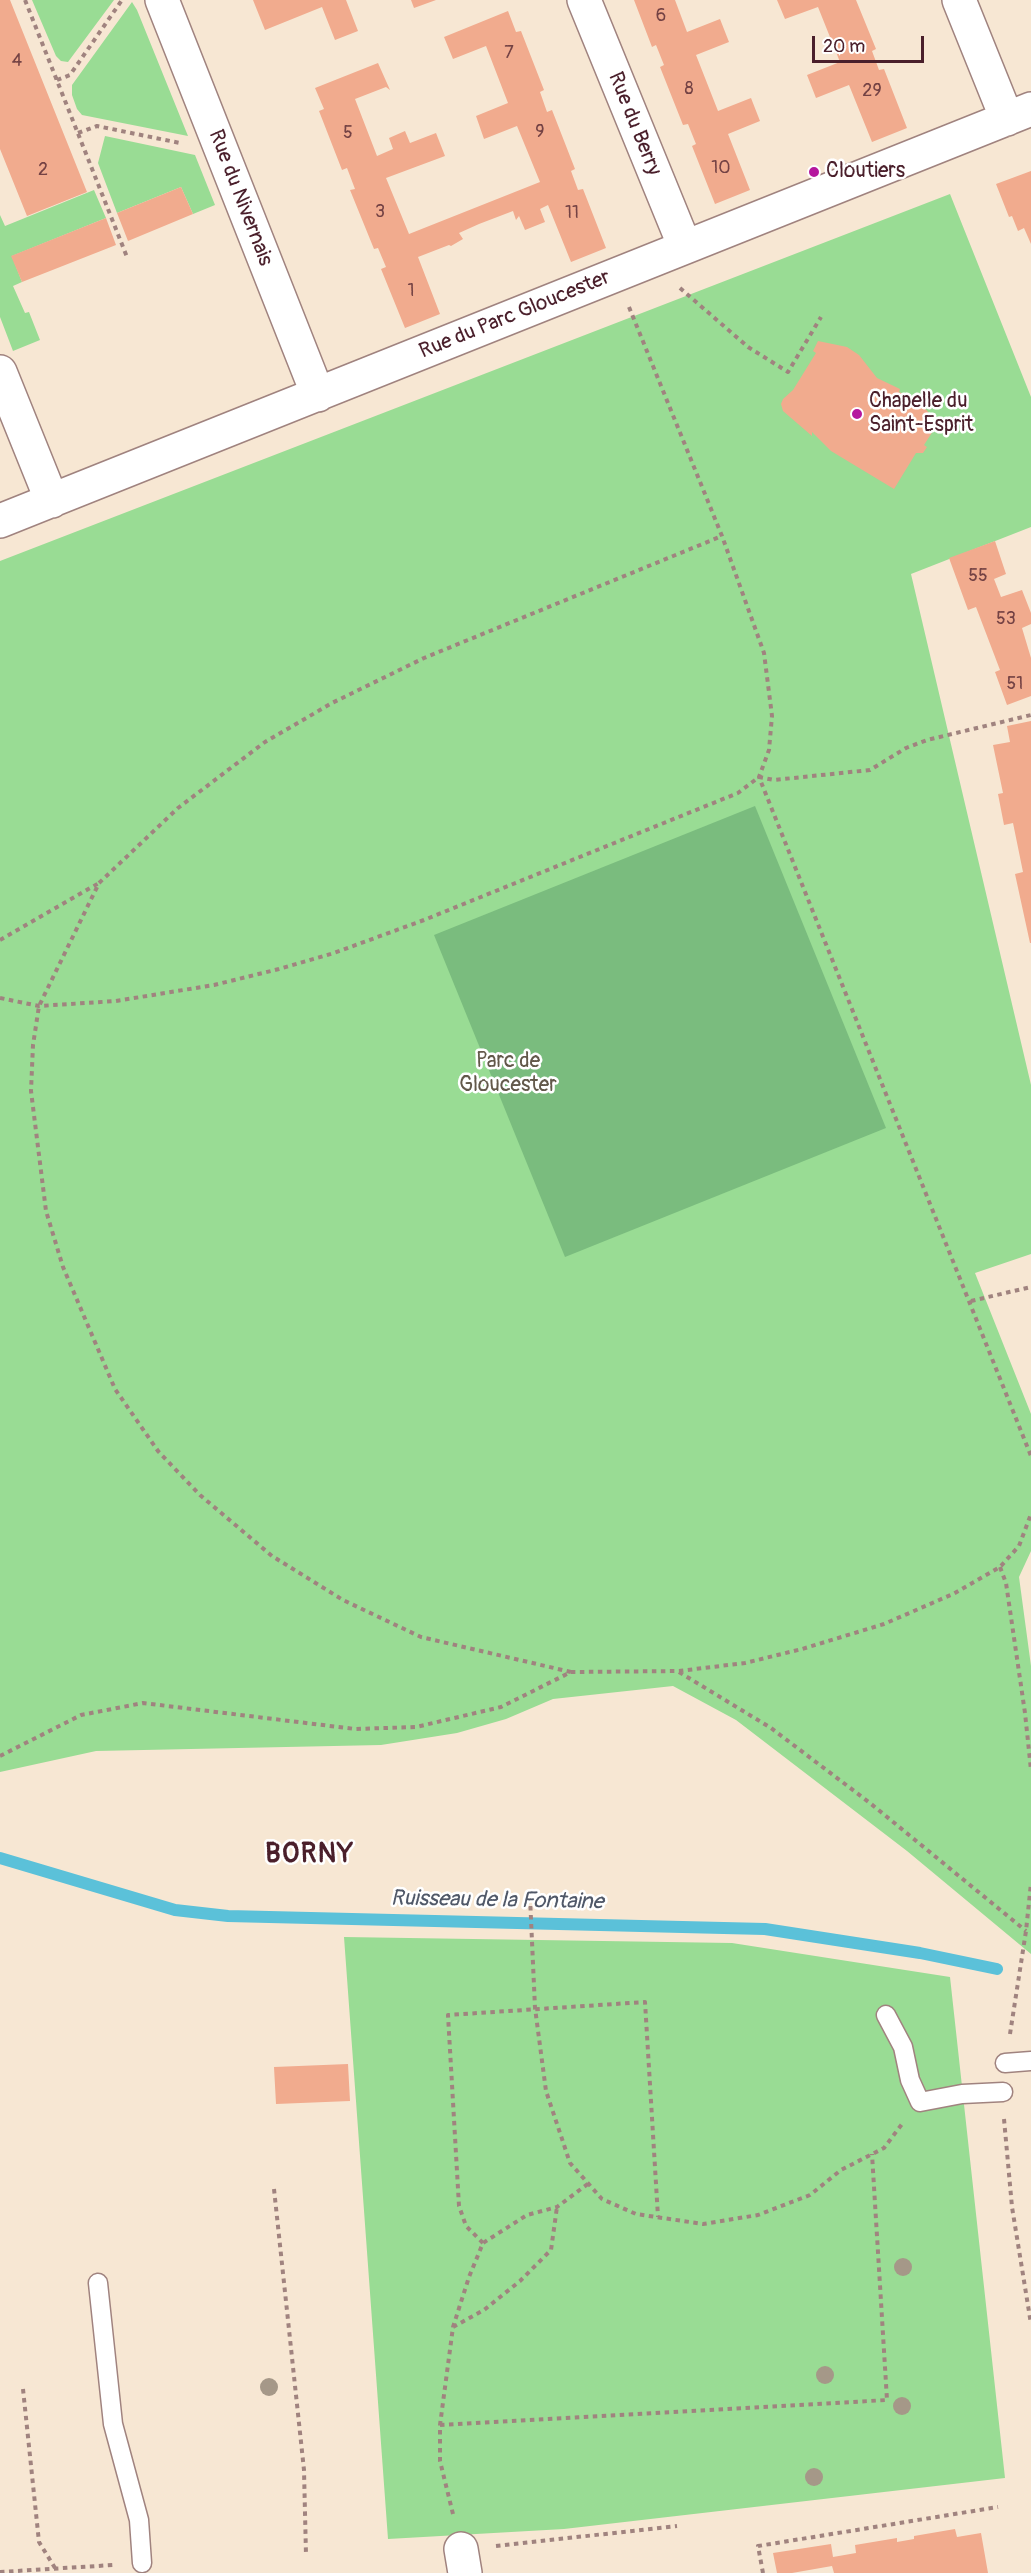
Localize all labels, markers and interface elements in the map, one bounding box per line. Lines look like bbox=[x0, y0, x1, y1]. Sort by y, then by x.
house number: 6 bbox=[656, 5, 666, 27]
scale bar bbox=[815, 24, 928, 62]
text: 20 m bbox=[823, 35, 865, 58]
house number: 7 bbox=[504, 42, 514, 64]
house number: 4 bbox=[12, 50, 22, 72]
street label: Rue du Berry bbox=[602, 69, 666, 179]
house number: 8 bbox=[684, 78, 694, 100]
house number: 29 bbox=[862, 80, 882, 102]
house number: 9 bbox=[535, 121, 545, 143]
house number: 5 bbox=[343, 122, 353, 144]
street label: Rue du Nivernais bbox=[202, 126, 278, 270]
house number: 10 bbox=[711, 157, 731, 179]
house number: 2 bbox=[38, 159, 48, 181]
place label: Cloutiers bbox=[826, 159, 905, 185]
marker: Cloutiers bbox=[807, 165, 821, 179]
house number: 3 bbox=[375, 201, 385, 223]
house number: 11 bbox=[565, 202, 579, 224]
street label: Rue du Parc Gloucester bbox=[416, 265, 614, 365]
house number: 1 bbox=[407, 280, 415, 302]
place label: Chapelle du Saint-Esprit bbox=[869, 389, 974, 439]
marker: Chapelle du Saint-Esprit bbox=[850, 407, 864, 421]
house number: 55 bbox=[968, 565, 988, 587]
house number: 53 bbox=[996, 608, 1016, 630]
house number: 51 bbox=[1007, 673, 1023, 695]
park label: Parc de Gloucester bbox=[459, 1049, 557, 1099]
district label: BORNY bbox=[265, 1839, 355, 1871]
water label: Ruisseau de la Fontaine bbox=[390, 1886, 604, 1916]

